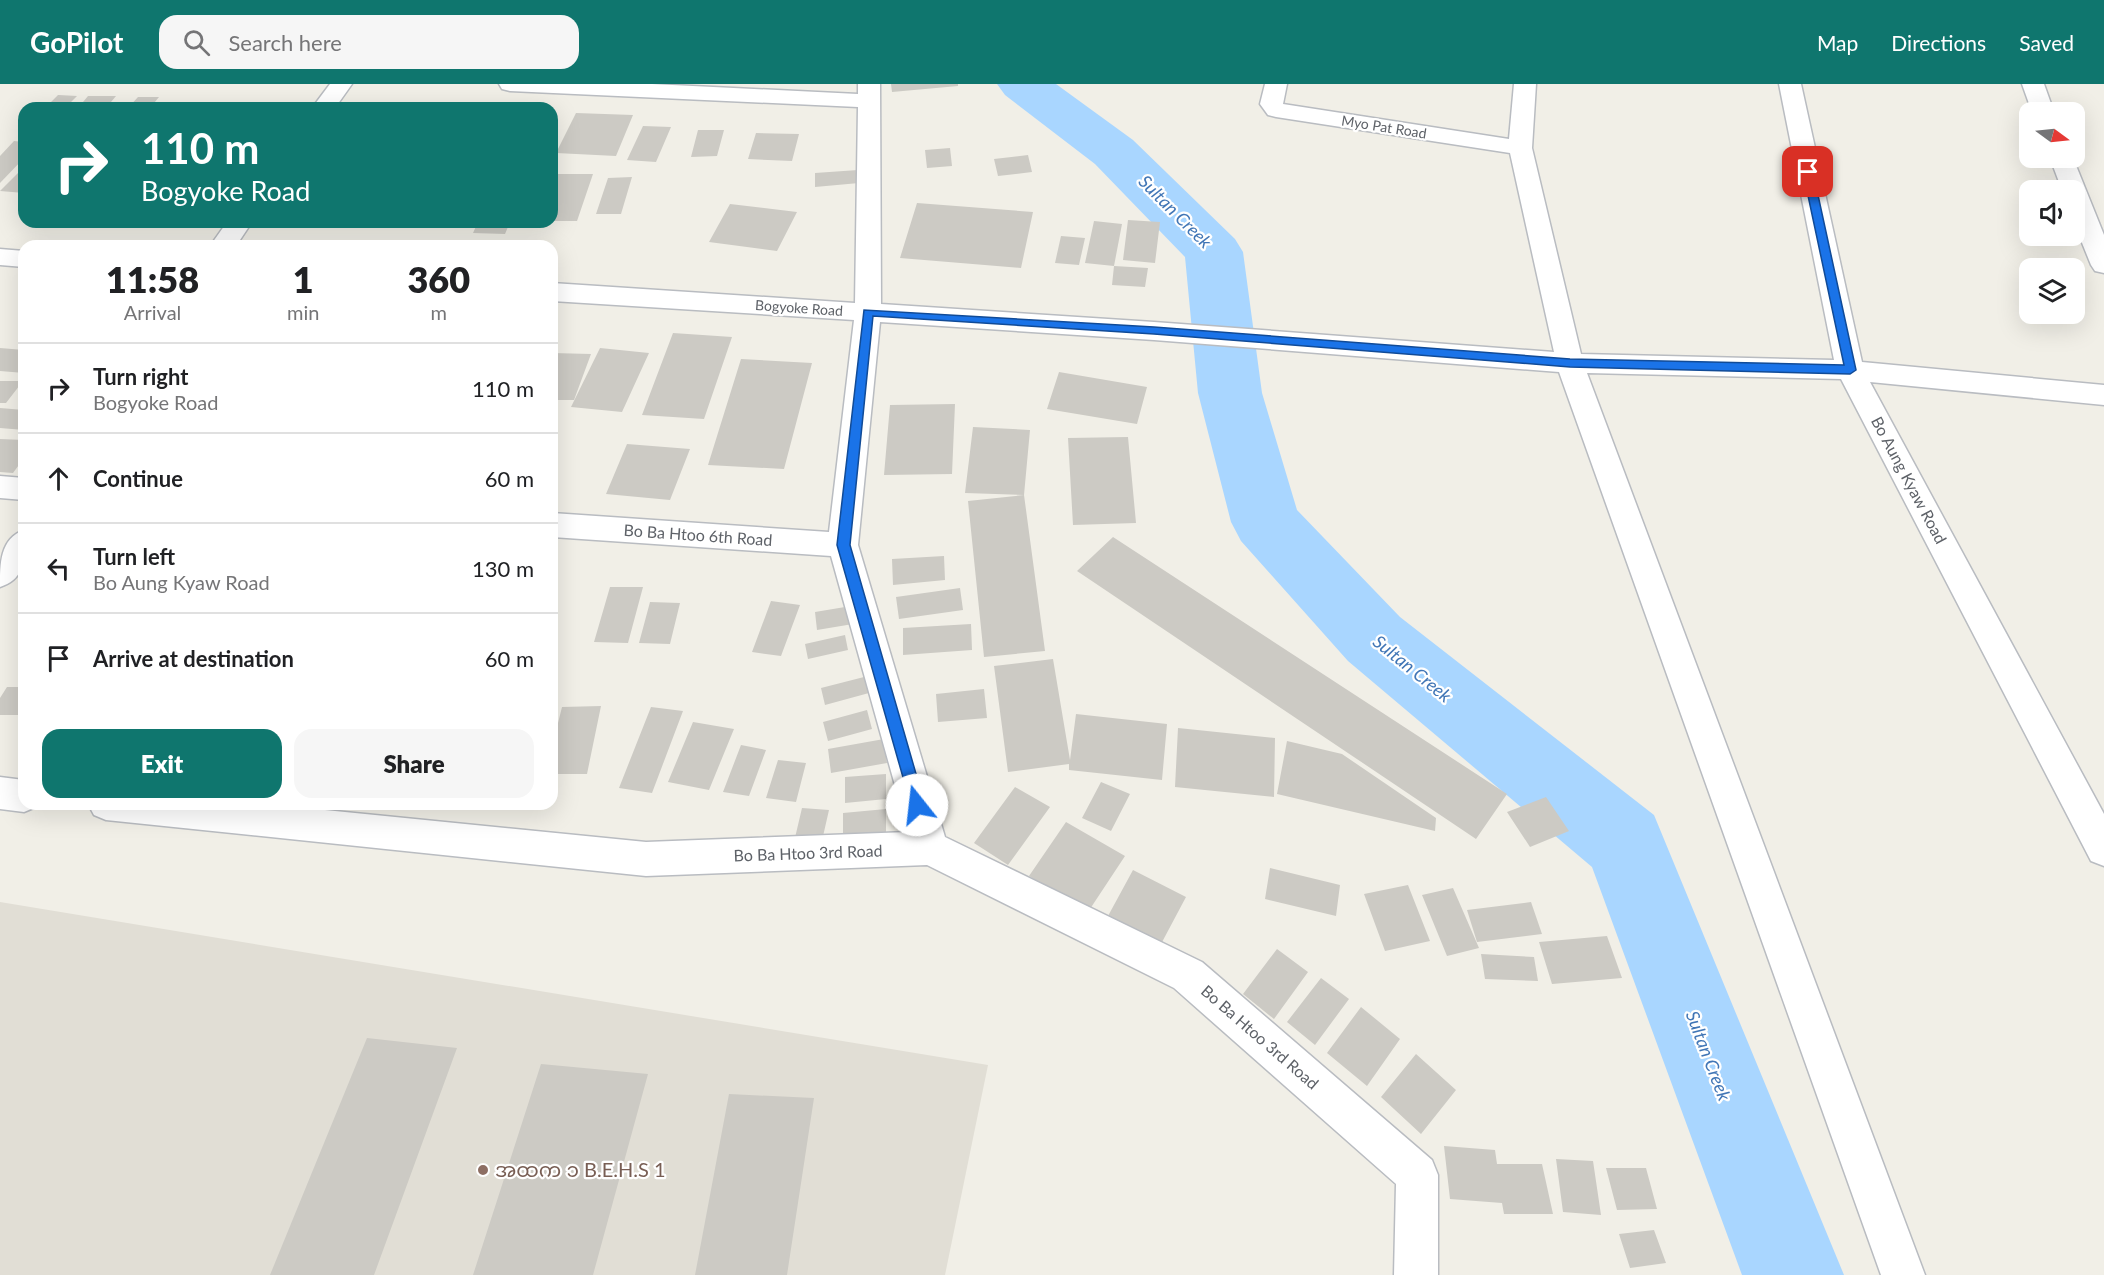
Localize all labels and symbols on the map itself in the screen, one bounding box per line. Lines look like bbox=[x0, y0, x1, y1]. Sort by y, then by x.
north arrow bbox=[2019, 102, 2085, 168]
street label: Myo Pat Road bbox=[1340, 111, 1428, 142]
pin bbox=[1782, 146, 1833, 197]
water label: Sultan Creek bbox=[1135, 170, 1217, 253]
street label: Bogyoke Road bbox=[755, 296, 843, 319]
street label: Bo Aung Kyaw Road bbox=[1868, 413, 1951, 547]
street label: Bo Ba Htoo 6th Road bbox=[623, 520, 773, 549]
water label: Sultan Creek bbox=[1369, 630, 1457, 707]
position arrow bbox=[885, 773, 949, 837]
street label: Bo Ba Htoo 3rd Road bbox=[733, 840, 883, 865]
street label: Bo Ba Htoo 3rd Road bbox=[1198, 981, 1323, 1093]
water label: Sultan Creek bbox=[1682, 1008, 1736, 1104]
place label: အထက ၁ B.E.H.S 1 bbox=[495, 1157, 666, 1181]
marker: အထက ၁ B.E.H.S 1 bbox=[476, 1163, 490, 1177]

